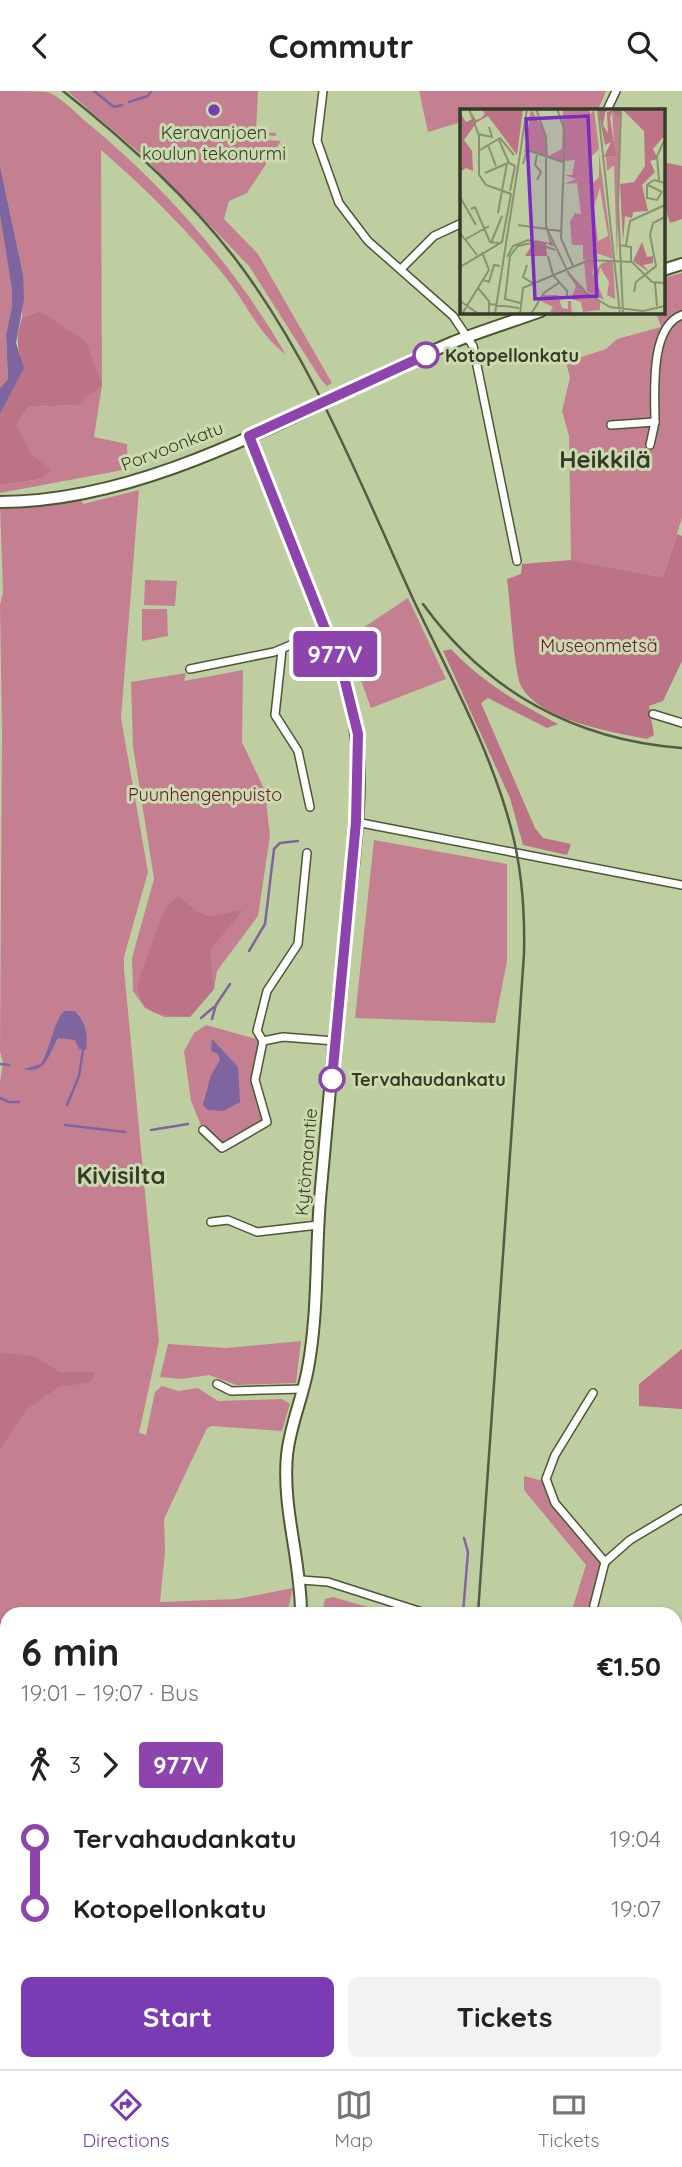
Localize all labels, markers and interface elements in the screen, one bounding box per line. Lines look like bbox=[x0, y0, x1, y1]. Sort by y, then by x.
text: Commutr bbox=[269, 26, 413, 66]
icon: back bbox=[21, 27, 59, 65]
icon: search bbox=[623, 27, 661, 65]
marker: Keravanjoen koulun tekonurmi bbox=[206, 102, 222, 118]
inset map bbox=[460, 109, 664, 313]
place label: Keravanjoen koulun tekonurmi bbox=[142, 121, 286, 165]
marker: Kotopellonkatu bbox=[413, 342, 439, 368]
place label: Kotopellonkatu bbox=[445, 344, 579, 367]
street label: Porvoonkatu bbox=[118, 416, 226, 476]
district label: Heikkilä bbox=[559, 444, 651, 474]
line badge: 977V bbox=[286, 631, 384, 677]
park label: Museonmetsä bbox=[540, 634, 658, 657]
text: 977V bbox=[307, 639, 363, 669]
park label: Puunhengenpuisto bbox=[128, 783, 282, 806]
marker: Tervahaudankatu bbox=[319, 1066, 345, 1092]
place label: Tervahaudankatu bbox=[351, 1068, 506, 1091]
street label: Kytömaantie bbox=[290, 1107, 322, 1217]
district label: Kivisilta bbox=[76, 1160, 166, 1190]
text: 6 min bbox=[21, 1628, 119, 1676]
text: €1.50 bbox=[597, 1650, 661, 1683]
text: 19:01 – 19:07 · Bus bbox=[21, 1678, 199, 1707]
icon: walk bbox=[21, 1746, 59, 1784]
icon: forward bbox=[91, 1746, 129, 1784]
text: 3 bbox=[69, 1750, 81, 1779]
text: 977V bbox=[153, 1750, 209, 1780]
text: Tervahaudankatu bbox=[73, 1822, 297, 1855]
text: 19:04 bbox=[610, 1824, 661, 1853]
text: Kotopellonkatu bbox=[73, 1892, 267, 1925]
text: 19:07 bbox=[611, 1894, 661, 1923]
button: Start bbox=[21, 1977, 334, 2057]
button: Tickets bbox=[348, 1977, 661, 2057]
tab: Directions bbox=[82, 2086, 170, 2152]
tab: Map bbox=[334, 2086, 373, 2152]
tab: Tickets bbox=[538, 2086, 600, 2152]

